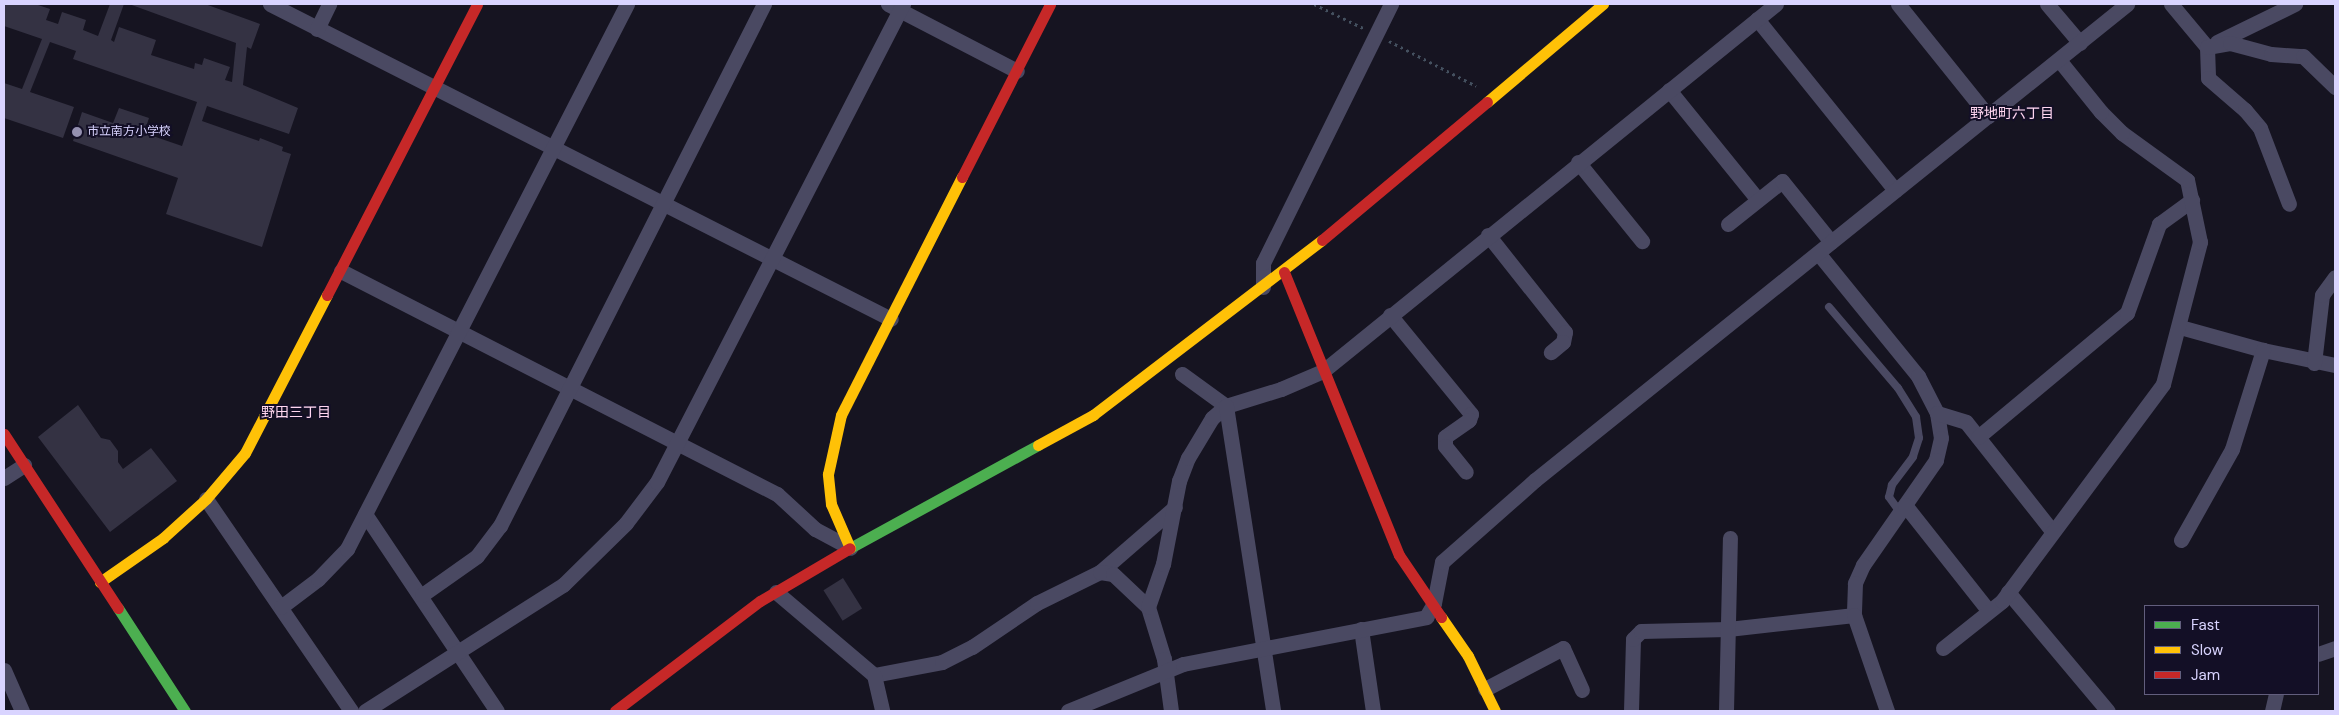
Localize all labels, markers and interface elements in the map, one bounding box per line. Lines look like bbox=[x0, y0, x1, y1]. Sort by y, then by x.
district label: 野地町六丁目 bbox=[1970, 105, 2054, 121]
place label: 市立南方小学校 bbox=[87, 125, 171, 139]
marker: 市立南方小学校 bbox=[71, 126, 83, 138]
district label: 野田三丁目 bbox=[261, 404, 331, 420]
legend bbox=[2144, 605, 2319, 695]
text: Fast bbox=[2191, 615, 2220, 635]
text: Slow bbox=[2191, 640, 2223, 660]
text: Jam bbox=[2191, 665, 2220, 685]

